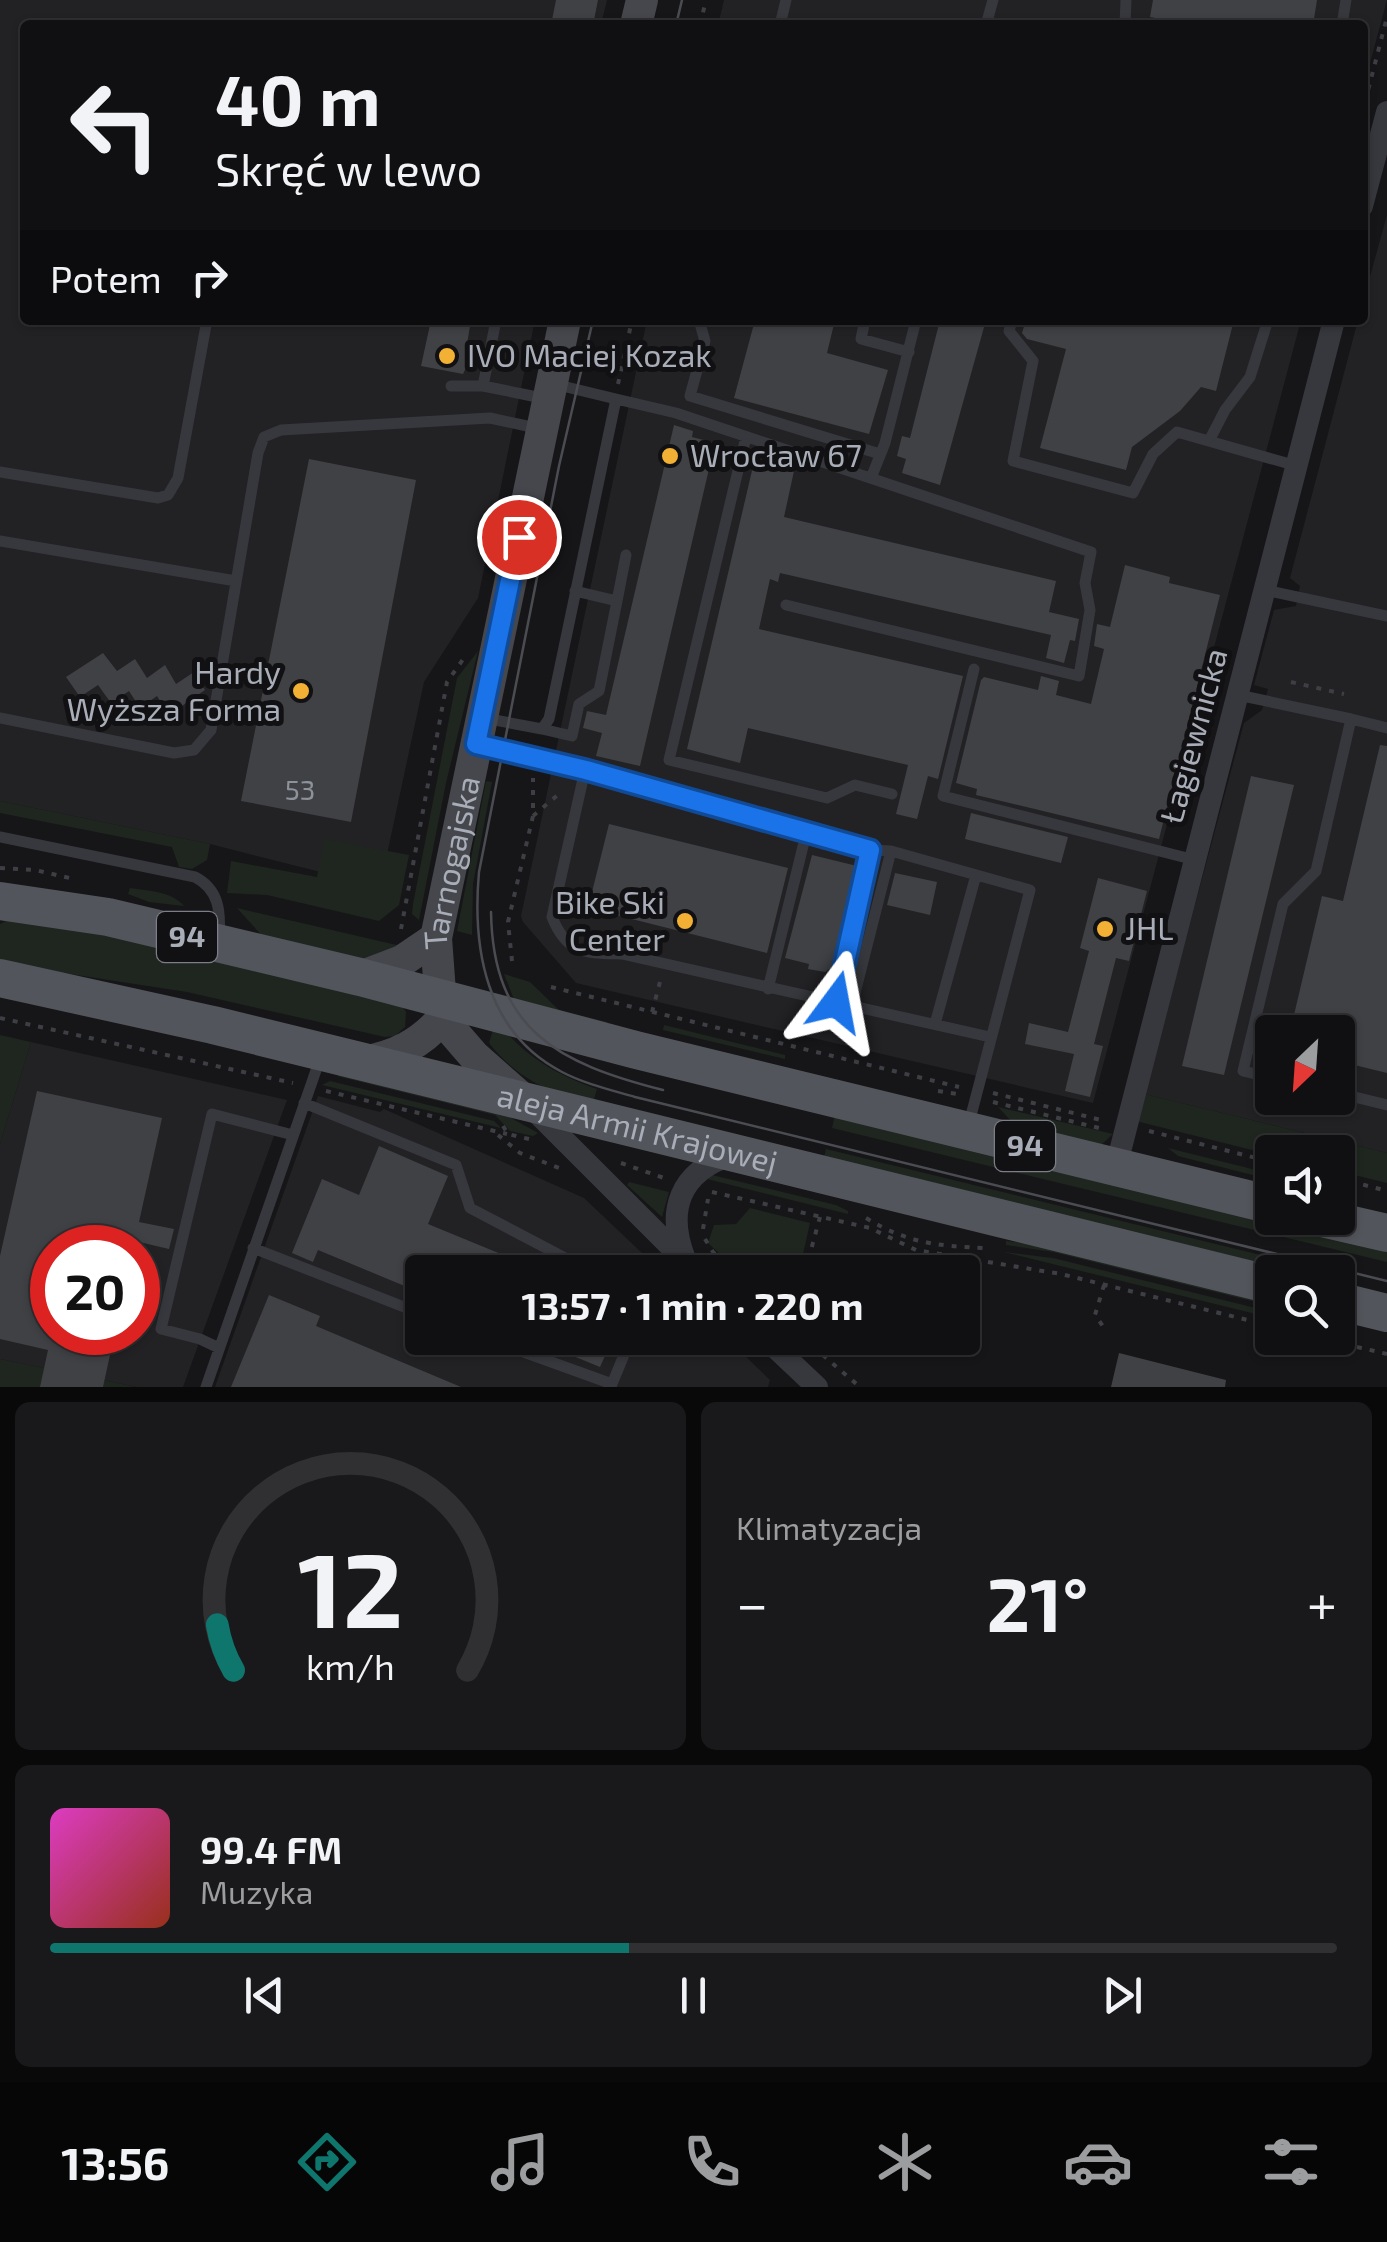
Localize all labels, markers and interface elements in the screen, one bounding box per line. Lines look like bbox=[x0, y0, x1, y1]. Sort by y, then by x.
text: 40 m bbox=[215, 56, 381, 140]
icon: left bbox=[50, 60, 180, 190]
text: Skręć w lewo bbox=[215, 141, 482, 195]
icon: right bbox=[182, 250, 237, 305]
text: Potem bbox=[50, 255, 162, 301]
place label: IVO Maciej Kozak bbox=[467, 335, 712, 374]
marker: IVO Maciej Kozak bbox=[436, 345, 458, 367]
place label: Wrocław 67 bbox=[690, 435, 862, 473]
marker: Wrocław 67 bbox=[659, 445, 681, 467]
pin bbox=[477, 495, 562, 580]
icon: arrive bbox=[492, 510, 547, 565]
street label: Łagiewnicka bbox=[1150, 644, 1234, 827]
place label: Hardy Wyższa Forma bbox=[67, 652, 281, 727]
marker: Hardy Wyższa Forma bbox=[290, 680, 312, 702]
house number: 53 bbox=[285, 772, 315, 806]
street label: Tarnogajska bbox=[415, 772, 486, 951]
place label: Bike Ski Center bbox=[555, 882, 665, 957]
place label: JHL bbox=[1125, 908, 1174, 946]
marker: Bike Ski Center bbox=[674, 910, 696, 932]
road number: 94 bbox=[157, 912, 217, 962]
marker: JHL bbox=[1094, 918, 1116, 940]
position arrow bbox=[784, 950, 888, 1054]
north arrow bbox=[1255, 1015, 1355, 1115]
map controls bbox=[1255, 1015, 1355, 1355]
street label: aleja Armii Krajowej bbox=[494, 1075, 782, 1181]
road number: 94 bbox=[995, 1121, 1055, 1171]
button: sound bbox=[1255, 1135, 1355, 1235]
speed limit sign: 20 bbox=[30, 1225, 160, 1355]
button: search bbox=[1255, 1255, 1355, 1355]
text: 13:57 · 1 min · 220 m bbox=[522, 1282, 863, 1328]
text: Klimatyzacja bbox=[736, 1508, 922, 1546]
text: 12 bbox=[298, 1524, 403, 1649]
text: 21° bbox=[987, 1557, 1088, 1647]
text: − bbox=[736, 1569, 768, 1635]
text: + bbox=[1307, 1569, 1337, 1635]
text: km/h bbox=[306, 1644, 395, 1687]
text: 99.4 FM bbox=[200, 1826, 342, 1872]
text: Muzyka bbox=[200, 1872, 313, 1910]
icon: previous bbox=[237, 1968, 292, 2023]
icon: pause bbox=[666, 1968, 721, 2023]
icon: next bbox=[1095, 1968, 1150, 2023]
icon: directions bbox=[292, 2127, 362, 2197]
icon: music bbox=[485, 2127, 555, 2197]
icon: phone bbox=[677, 2127, 747, 2197]
icon: climate bbox=[870, 2127, 940, 2197]
icon: car bbox=[1063, 2127, 1133, 2197]
icon: filters bbox=[1256, 2127, 1326, 2197]
text: 13:56 bbox=[61, 2135, 169, 2189]

